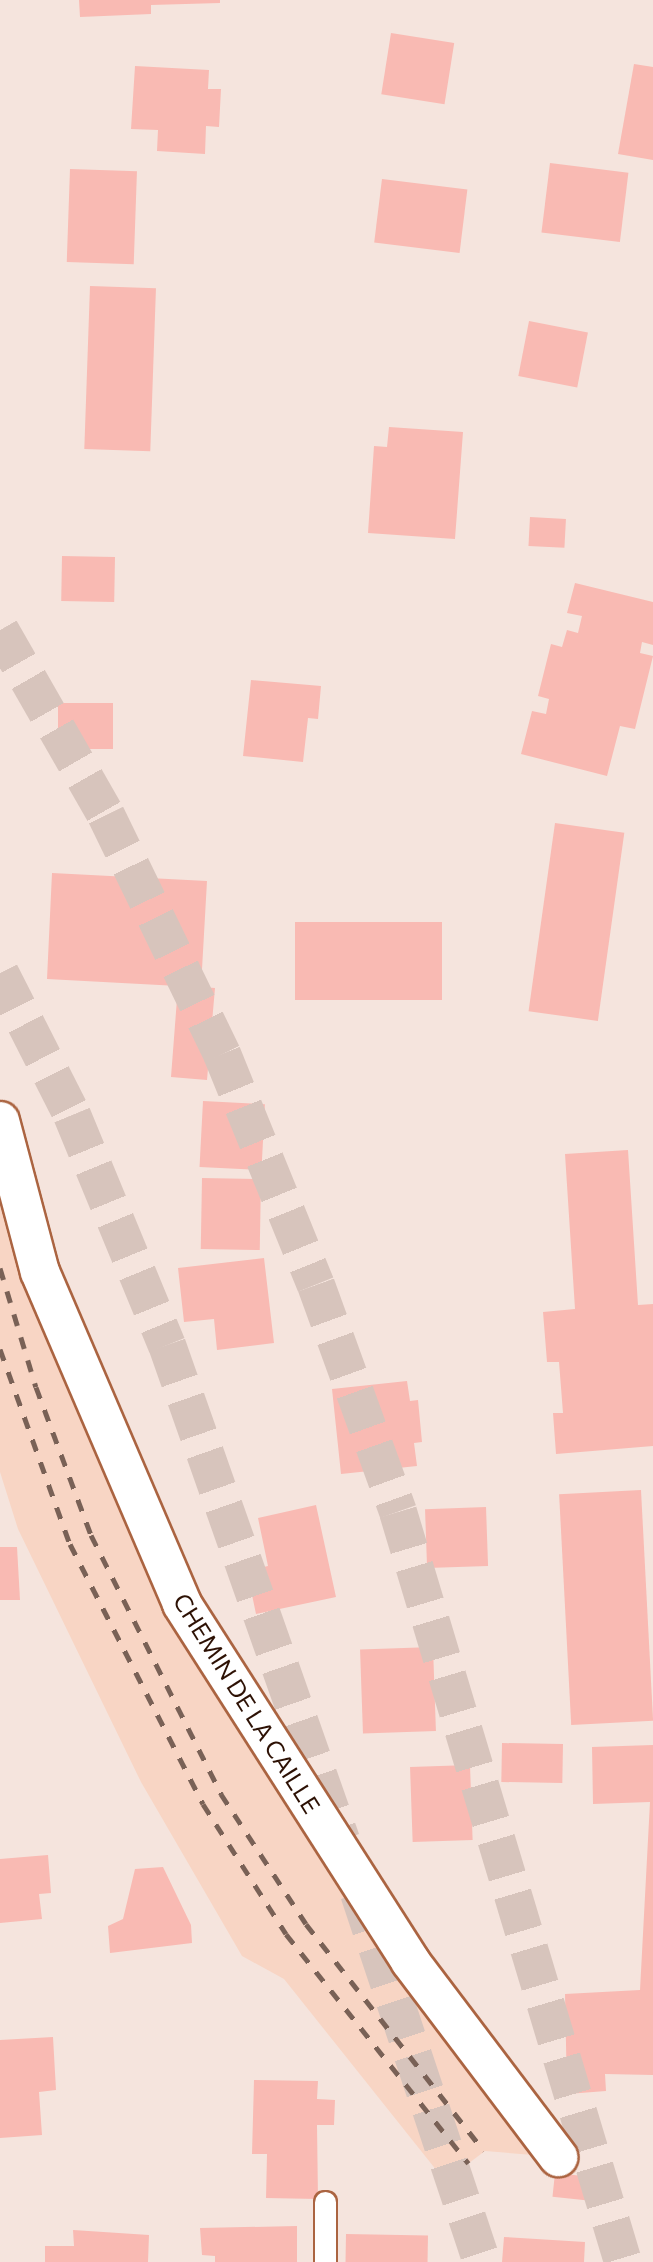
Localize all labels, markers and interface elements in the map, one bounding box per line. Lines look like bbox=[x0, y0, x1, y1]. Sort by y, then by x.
street label: CHEMIN DE LA CAILLE bbox=[168, 1588, 326, 1818]

